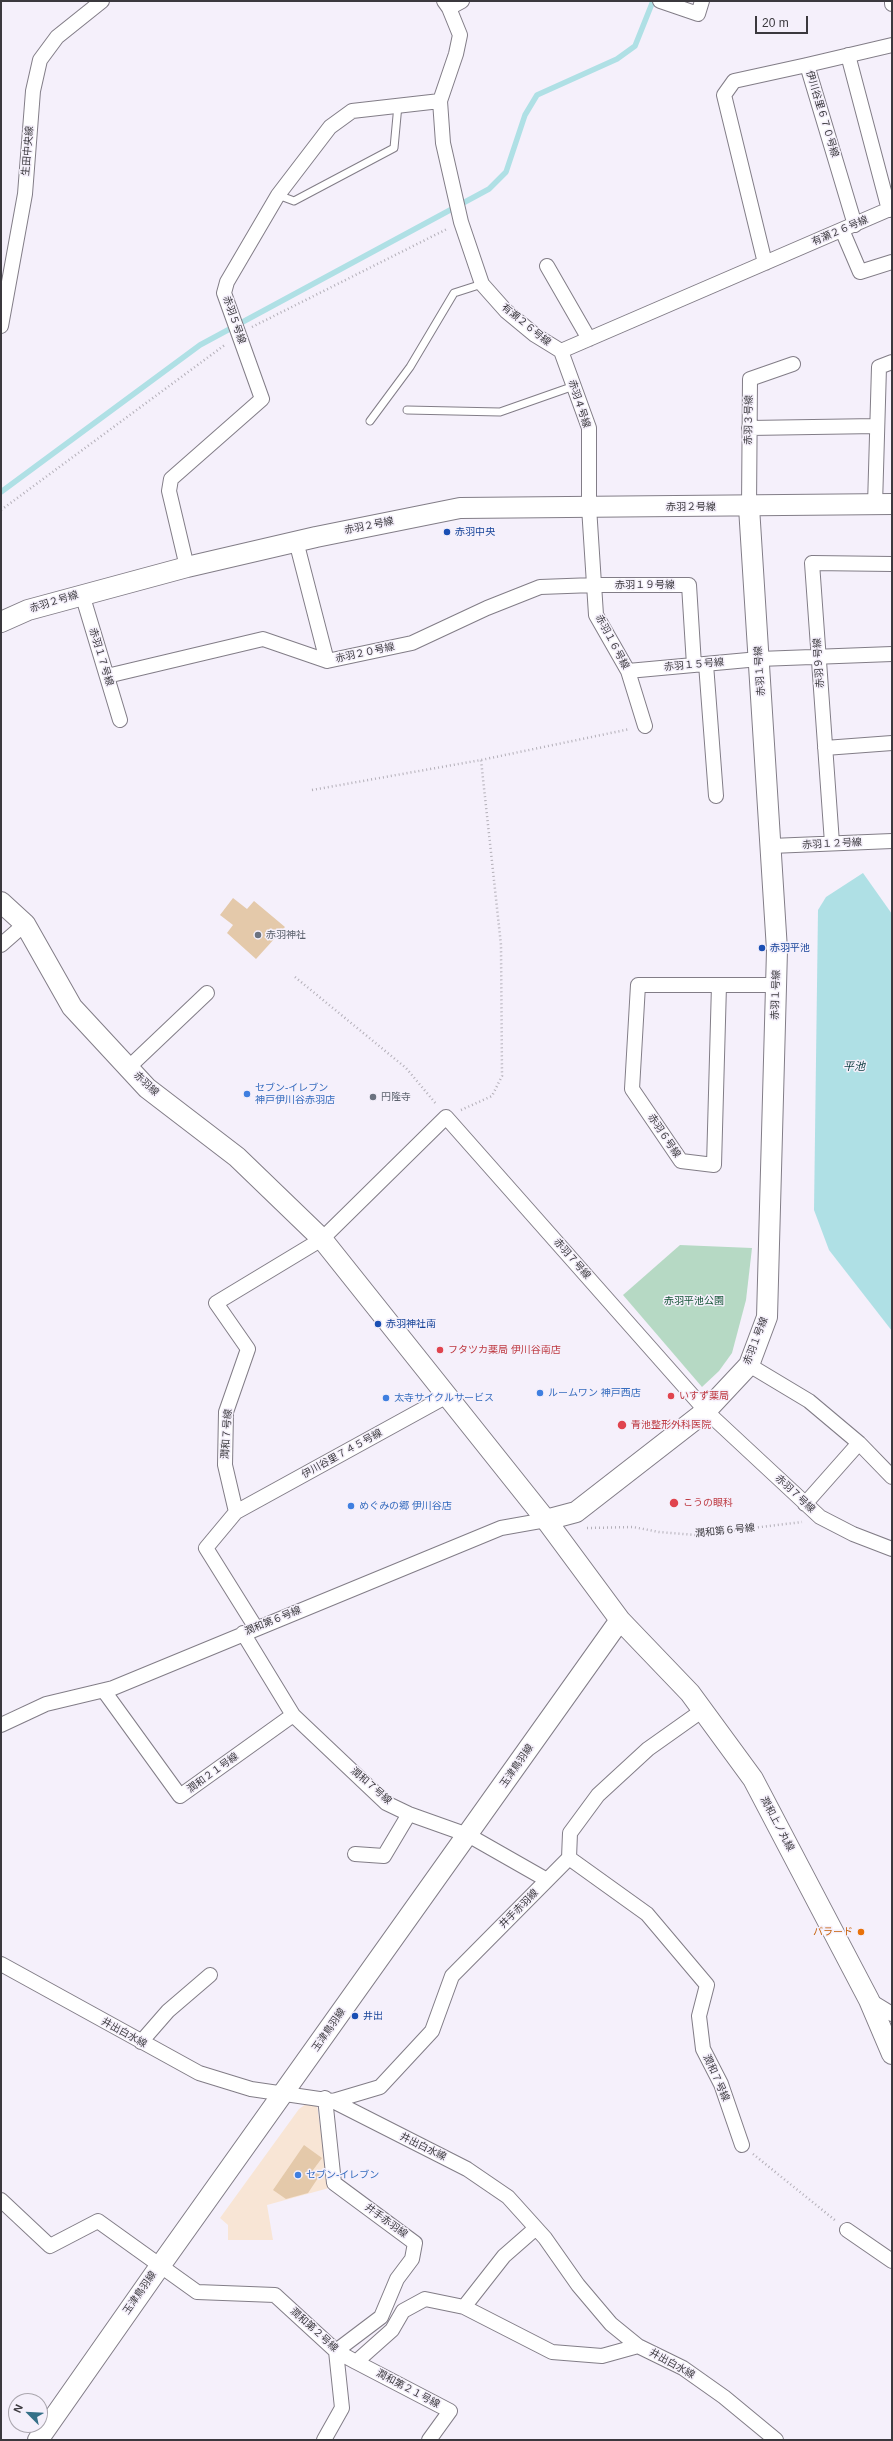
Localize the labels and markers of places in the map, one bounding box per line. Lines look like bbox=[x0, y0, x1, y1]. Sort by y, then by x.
place label: 赤羽中央 bbox=[455, 526, 495, 538]
marker: 赤羽中央 bbox=[442, 527, 452, 537]
place label: 赤羽神社 bbox=[266, 929, 306, 941]
marker: 赤羽神社 bbox=[253, 930, 263, 940]
place label: 赤羽平池 bbox=[770, 942, 810, 954]
marker: 赤羽平池 bbox=[757, 943, 767, 953]
place label: セブン-イレブン 神戸伊川谷赤羽店 bbox=[255, 1082, 335, 1106]
marker: セブン-イレブン 神戸伊川谷赤羽店 bbox=[242, 1089, 252, 1099]
place label: 円隆寺 bbox=[381, 1091, 411, 1103]
marker: 円隆寺 bbox=[368, 1092, 378, 1102]
place label: 赤羽神社南 bbox=[386, 1318, 436, 1330]
marker: 赤羽神社南 bbox=[373, 1319, 383, 1329]
place label: フタツカ薬局 伊川谷南店 bbox=[448, 1344, 561, 1356]
marker: フタツカ薬局 伊川谷南店 bbox=[435, 1345, 445, 1355]
place label: ルームワン 神戸西店 bbox=[548, 1387, 641, 1399]
marker: ルームワン 神戸西店 bbox=[535, 1388, 545, 1398]
place label: いすず薬局 bbox=[679, 1390, 729, 1402]
marker: いすず薬局 bbox=[666, 1391, 676, 1401]
place label: 太寺サイクルサービス bbox=[394, 1392, 494, 1404]
marker: 太寺サイクルサービス bbox=[381, 1393, 391, 1403]
marker: 青池整形外科医院 bbox=[616, 1419, 628, 1431]
place label: 青池整形外科医院 bbox=[631, 1419, 711, 1431]
marker: こうの眼科 bbox=[668, 1497, 680, 1509]
place label: こうの眼科 bbox=[683, 1497, 733, 1509]
place label: めぐみの郷 伊川谷店 bbox=[359, 1500, 452, 1512]
marker: めぐみの郷 伊川谷店 bbox=[346, 1501, 356, 1511]
place label: バラード bbox=[813, 1926, 853, 1938]
marker: バラード bbox=[856, 1927, 866, 1937]
place label: 井出 bbox=[363, 2010, 383, 2022]
marker: 井出 bbox=[350, 2011, 360, 2021]
place label: セブン-イレブン bbox=[306, 2169, 379, 2181]
marker: セブン-イレブン bbox=[293, 2170, 303, 2180]

